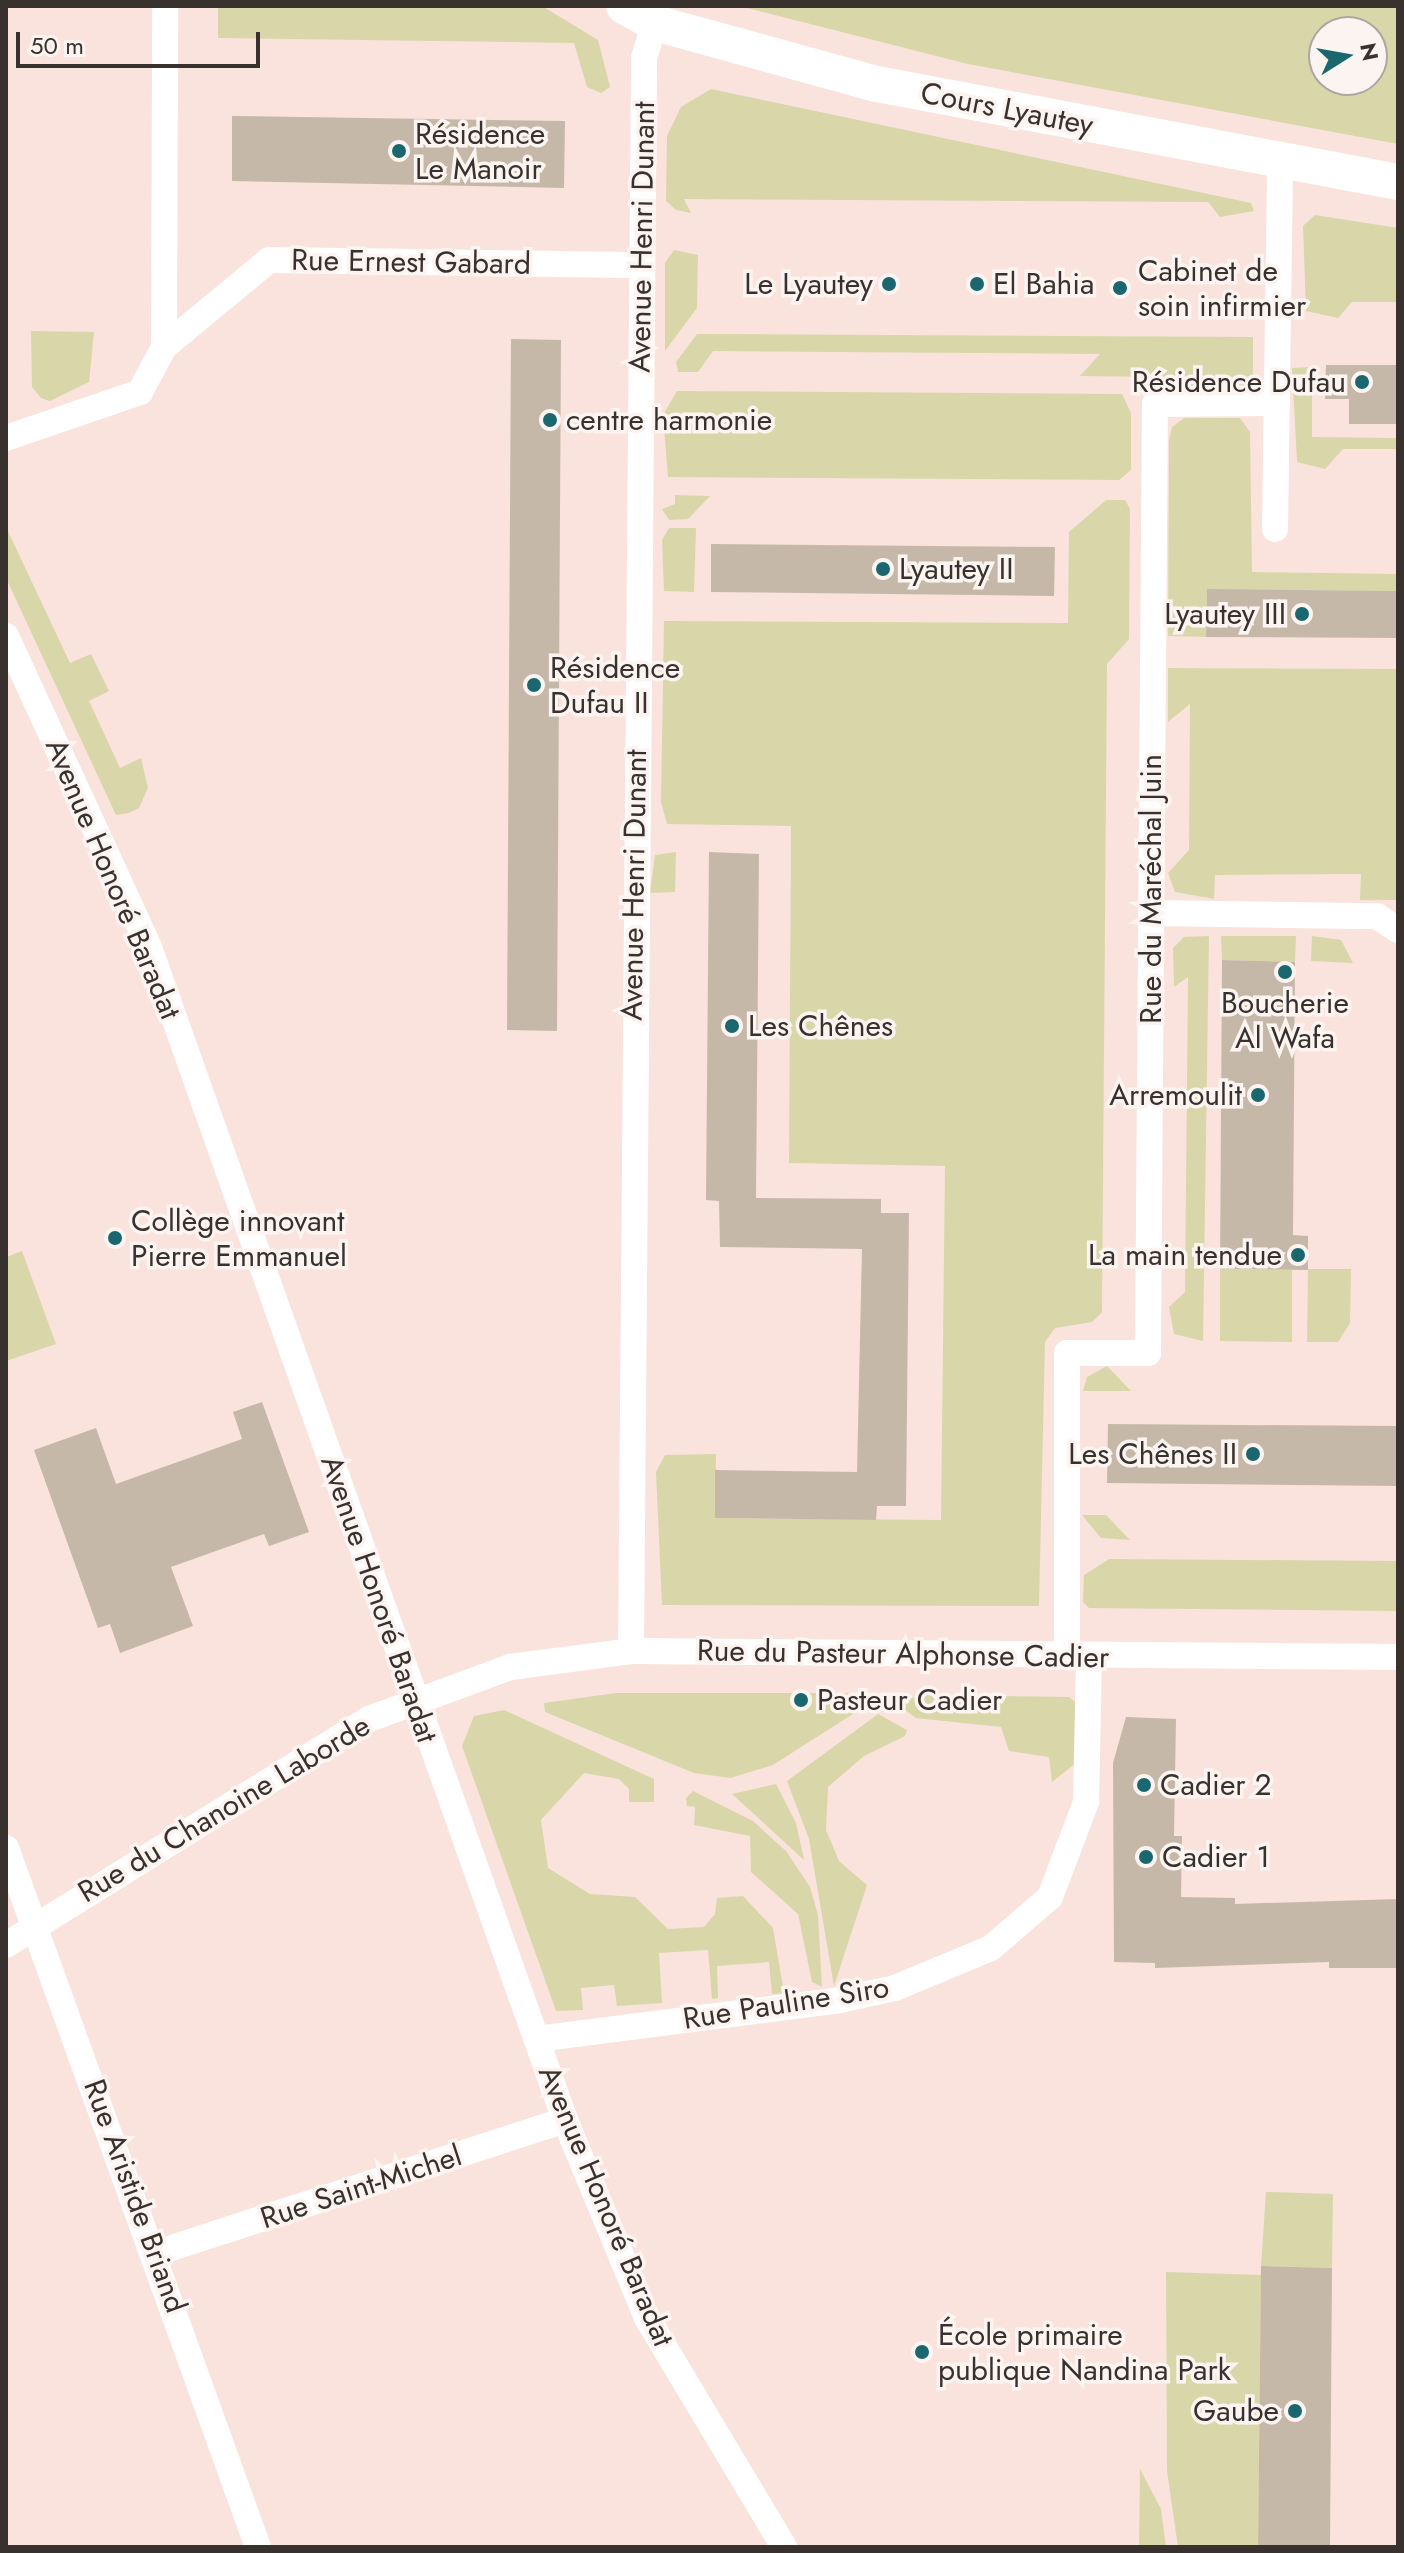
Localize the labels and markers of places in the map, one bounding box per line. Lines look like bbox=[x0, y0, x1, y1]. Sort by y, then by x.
place label: Résidence Le Manoir bbox=[415, 116, 545, 186]
marker: Résidence Le Manoir bbox=[390, 142, 408, 160]
place label: Cabinet de soin infirmier bbox=[1138, 253, 1306, 324]
place label: Le Lyautey bbox=[744, 266, 873, 302]
place label: El Bahia bbox=[993, 266, 1095, 302]
marker: Le Lyautey bbox=[880, 275, 898, 293]
marker: El Bahia bbox=[968, 275, 986, 293]
marker: Cabinet de soin infirmier bbox=[1109, 277, 1131, 299]
place label: Résidence Dufau bbox=[1132, 364, 1346, 400]
marker: Résidence Dufau bbox=[1353, 373, 1371, 391]
place label: centre harmonie bbox=[566, 402, 772, 438]
marker: centre harmonie bbox=[541, 411, 559, 429]
place label: Lyautey II bbox=[899, 551, 1013, 587]
marker: Lyautey II bbox=[874, 560, 892, 578]
place label: Lyautey III bbox=[1164, 596, 1286, 632]
marker: Lyautey III bbox=[1293, 605, 1311, 623]
place label: Résidence Dufau II bbox=[550, 650, 680, 720]
marker: Résidence Dufau II bbox=[525, 676, 543, 694]
marker: Boucherie Al Wafa bbox=[1276, 963, 1294, 981]
place label: Boucherie Al Wafa bbox=[1221, 985, 1349, 1056]
place label: Les Chênes bbox=[748, 1008, 893, 1044]
marker: Les Chênes bbox=[723, 1017, 741, 1035]
place label: Arremoulit bbox=[1109, 1077, 1242, 1113]
marker: Arremoulit bbox=[1249, 1086, 1267, 1104]
place label: Collège innovant Pierre Emmanuel bbox=[131, 1203, 347, 1274]
marker: Collège innovant Pierre Emmanuel bbox=[106, 1229, 124, 1247]
place label: La main tendue bbox=[1088, 1237, 1282, 1273]
marker: La main tendue bbox=[1289, 1246, 1307, 1264]
place label: Les Chênes II bbox=[1068, 1436, 1237, 1472]
marker: Les Chênes II bbox=[1244, 1445, 1262, 1463]
place label: Pasteur Cadier bbox=[817, 1682, 1002, 1718]
marker: Pasteur Cadier bbox=[792, 1691, 810, 1709]
place label: Cadier 2 bbox=[1160, 1767, 1272, 1803]
marker: Cadier 2 bbox=[1135, 1776, 1153, 1794]
place label: Cadier 1 bbox=[1162, 1839, 1270, 1875]
marker: Cadier 1 bbox=[1137, 1848, 1155, 1866]
place label: École primaire publique Nandina Park bbox=[938, 2317, 1231, 2388]
marker: École primaire publique Nandina Park bbox=[913, 2343, 931, 2361]
place label: Gaube bbox=[1193, 2393, 1279, 2429]
marker: Gaube bbox=[1286, 2402, 1304, 2420]

